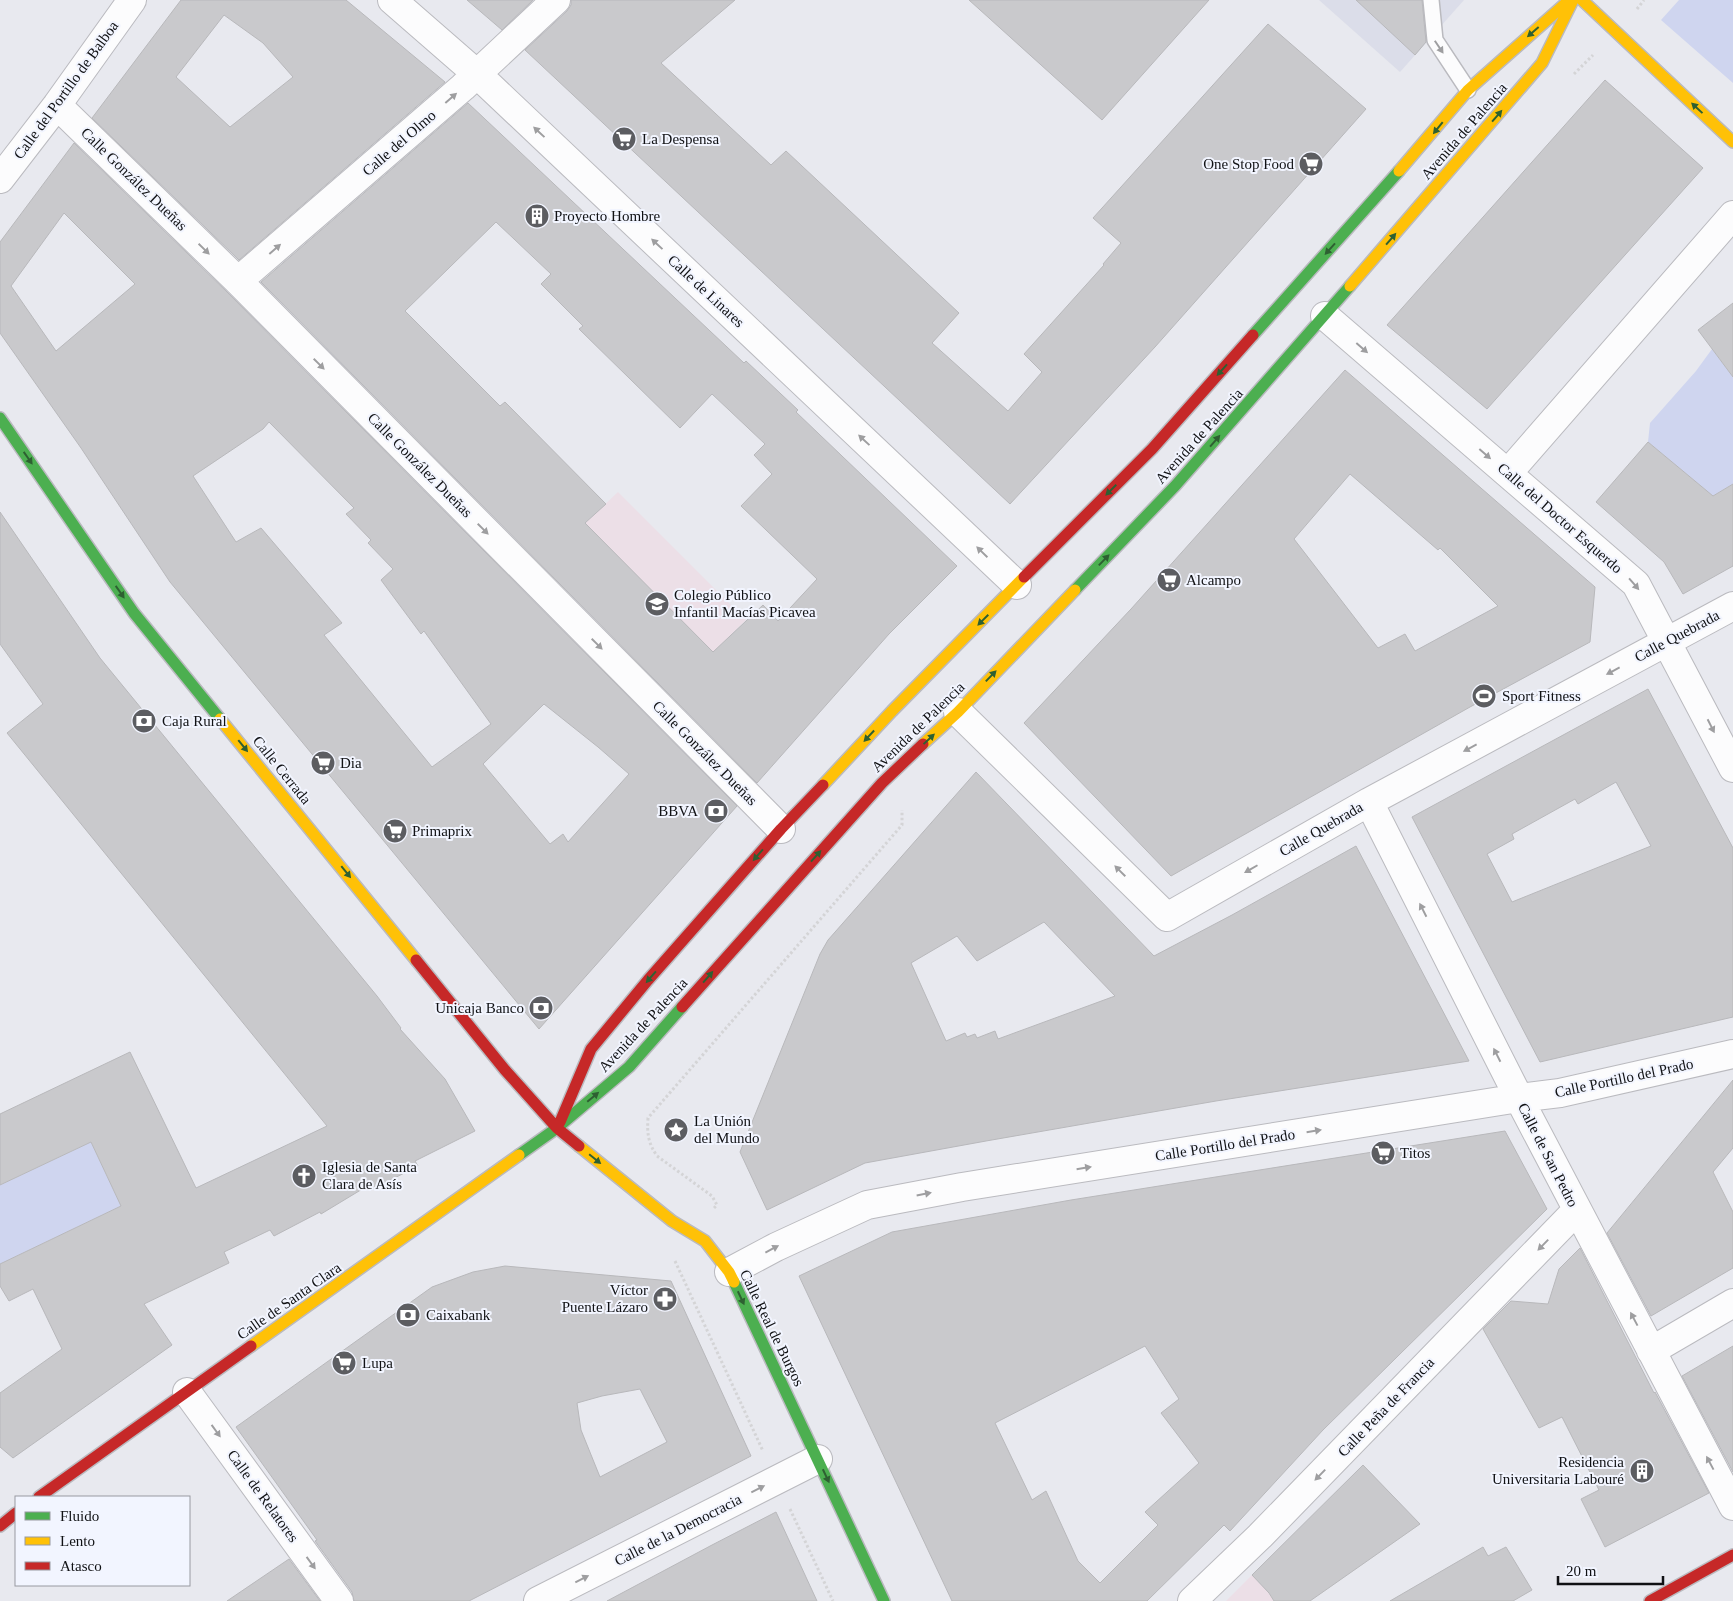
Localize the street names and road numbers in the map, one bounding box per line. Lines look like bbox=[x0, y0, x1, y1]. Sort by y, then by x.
street label: Calle del Portillo de Balboa bbox=[11, 18, 122, 162]
street label: Avenida de Palencia bbox=[1418, 79, 1510, 182]
street label: Calle del Olmo bbox=[359, 107, 439, 179]
street label: Calle González Dueñas bbox=[78, 124, 190, 234]
street label: Calle de Linares bbox=[665, 252, 748, 330]
street label: Avenida de Palencia bbox=[1152, 385, 1246, 487]
street label: Calle González Dueñas bbox=[365, 410, 476, 521]
street label: Calle del Doctor Esquerdo bbox=[1495, 460, 1625, 576]
street label: Calle Quebrada bbox=[1632, 607, 1722, 665]
street label: Avenida de Palencia bbox=[869, 679, 968, 775]
street label: Calle González Dueñas bbox=[650, 698, 761, 809]
street label: Calle Cerrada bbox=[250, 733, 315, 808]
street label: Calle Quebrada bbox=[1276, 798, 1366, 859]
street label: Avenida de Palencia bbox=[595, 975, 691, 1075]
street label: Calle Portillo del Prado bbox=[1553, 1055, 1695, 1101]
street label: Calle de San Pedro bbox=[1515, 1100, 1581, 1210]
street label: Calle Portillo del Prado bbox=[1154, 1126, 1296, 1164]
street label: Calle de Santa Clara bbox=[234, 1259, 344, 1343]
street label: Calle Real de Burgos bbox=[737, 1267, 807, 1389]
street label: Calle Peña de Francia bbox=[1335, 1354, 1438, 1460]
street label: Calle de Relatores bbox=[224, 1447, 302, 1545]
street label: Calle de la Democracia bbox=[612, 1491, 744, 1569]

